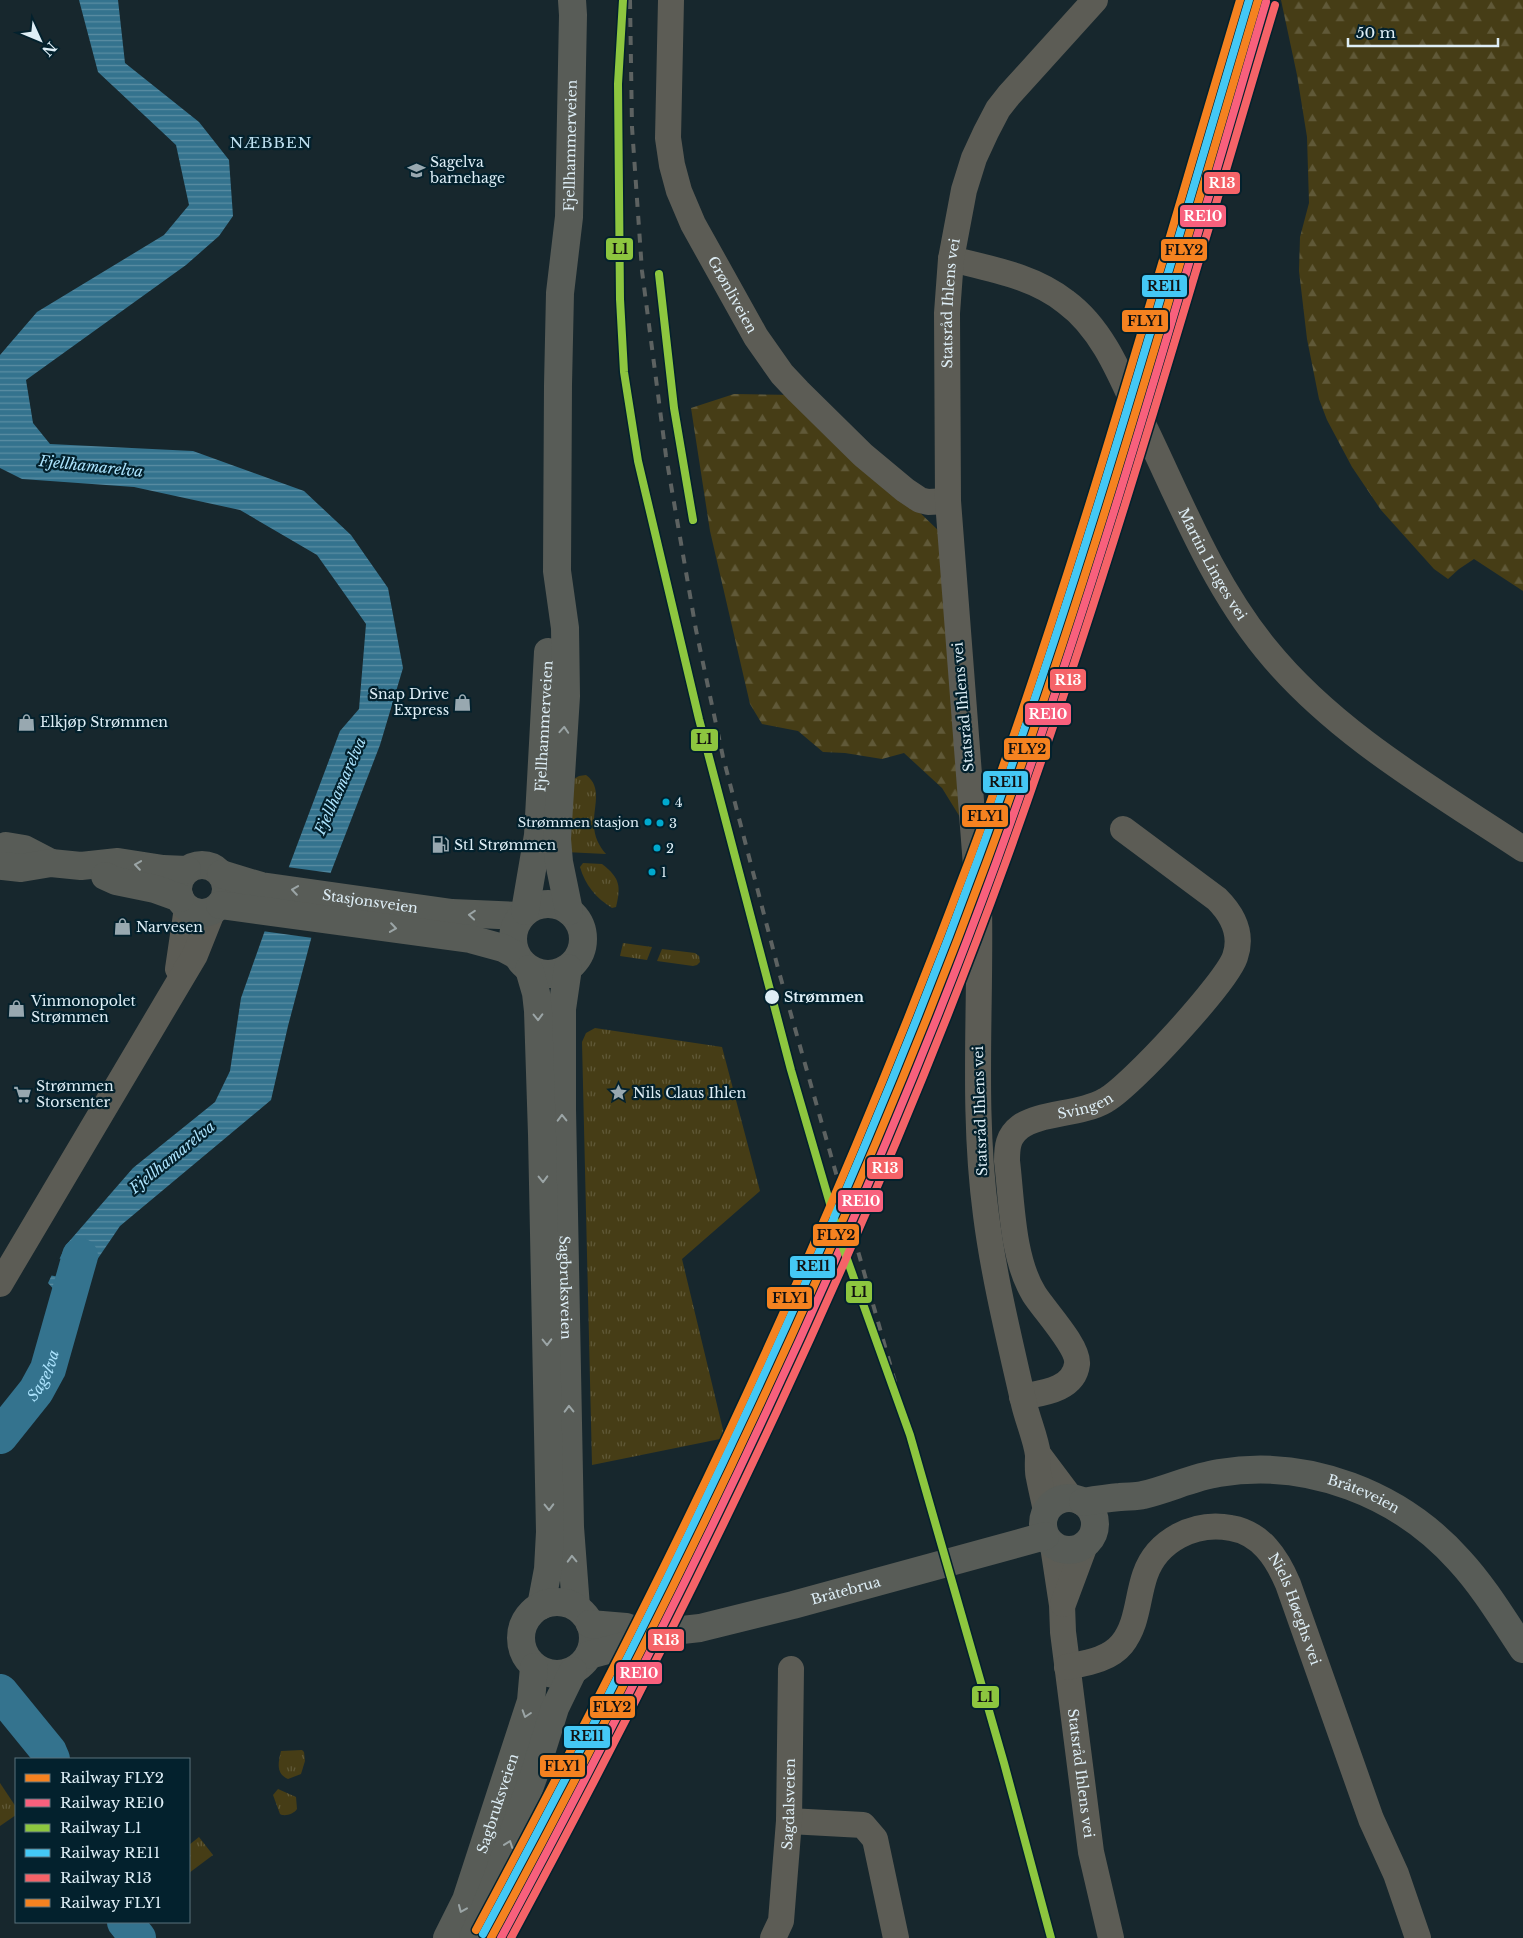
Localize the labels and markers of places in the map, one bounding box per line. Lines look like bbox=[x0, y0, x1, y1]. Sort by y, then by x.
place label: Sagelva barnehage bbox=[429, 153, 505, 187]
school or university icon: Sagelva barnehage bbox=[406, 160, 426, 180]
place label: Snap Drive Express bbox=[369, 685, 449, 719]
shop icon: Snap Drive Express bbox=[453, 692, 473, 712]
shop icon: Elkjøp Strømmen bbox=[16, 712, 36, 732]
place label: Elkjøp Strømmen bbox=[40, 713, 168, 731]
place label: 4 bbox=[675, 794, 683, 811]
marker: 4 bbox=[661, 797, 671, 807]
place label: Strømmen stasjon bbox=[518, 814, 639, 831]
place label: 3 bbox=[669, 815, 677, 832]
marker: Strømmen stasjon bbox=[643, 817, 653, 827]
marker: 3 bbox=[655, 818, 665, 828]
fuel station icon: St1 Strømmen bbox=[430, 835, 450, 855]
place label: St1 Strømmen bbox=[454, 836, 557, 854]
place label: 2 bbox=[666, 840, 674, 857]
marker: 2 bbox=[652, 843, 662, 853]
place label: 1 bbox=[661, 864, 667, 881]
marker: 1 bbox=[647, 867, 657, 877]
shop icon: Narvesen bbox=[112, 917, 132, 937]
place label: Narvesen bbox=[136, 918, 203, 936]
marker: Strømmen bbox=[763, 988, 781, 1006]
place label: Strømmen bbox=[784, 988, 864, 1006]
place label: Vinmonopolet Strømmen bbox=[30, 992, 136, 1026]
shop icon: Vinmonopolet Strømmen bbox=[7, 999, 27, 1019]
place label: Strømmen Storsenter bbox=[36, 1077, 114, 1111]
place icon: Nils Claus Ihlen bbox=[609, 1083, 629, 1103]
supermarket icon: Strømmen Storsenter bbox=[12, 1084, 32, 1104]
place label: Nils Claus Ihlen bbox=[633, 1084, 746, 1102]

